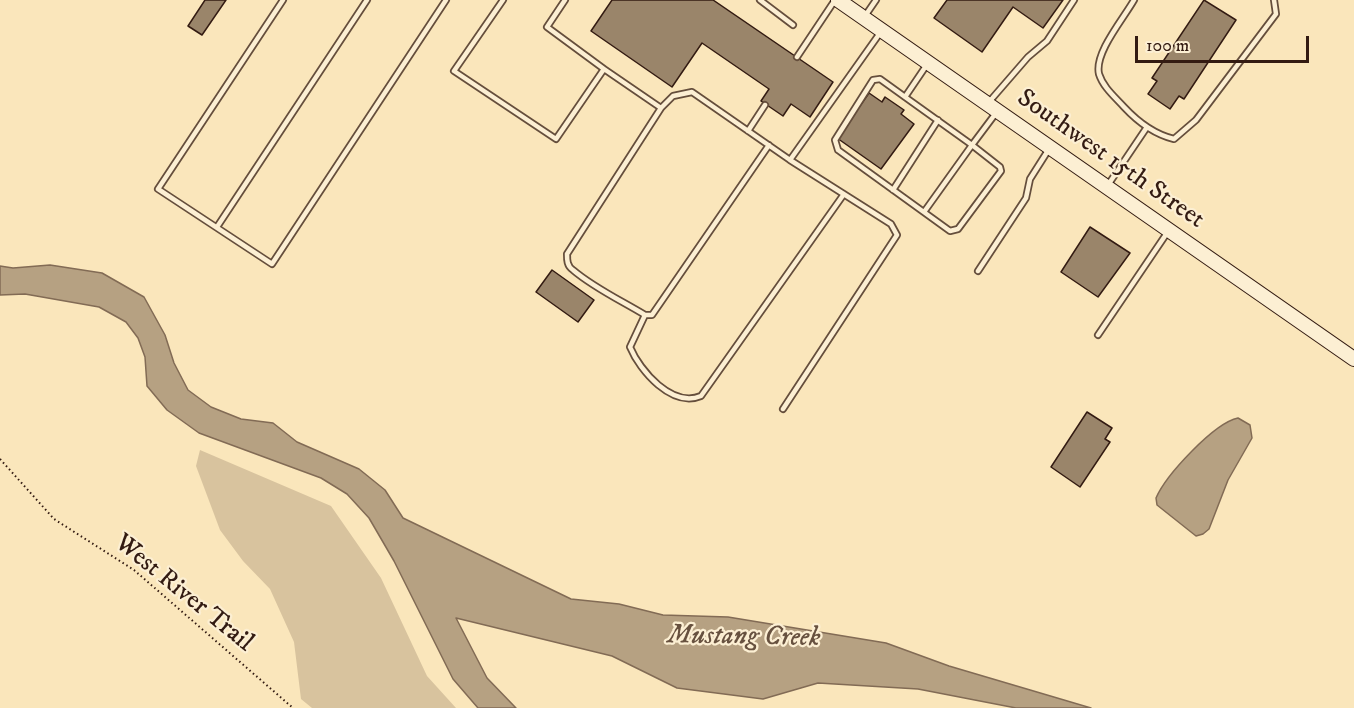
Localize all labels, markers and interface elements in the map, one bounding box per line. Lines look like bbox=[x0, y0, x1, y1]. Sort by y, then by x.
scale bar bbox=[1138, 24, 1312, 62]
text: 100 m bbox=[1146, 35, 1189, 57]
street label: Southwest 15th Street bbox=[1010, 84, 1210, 236]
street label: West River Trail bbox=[107, 529, 259, 659]
water label: Mustang Creek bbox=[667, 620, 821, 656]

